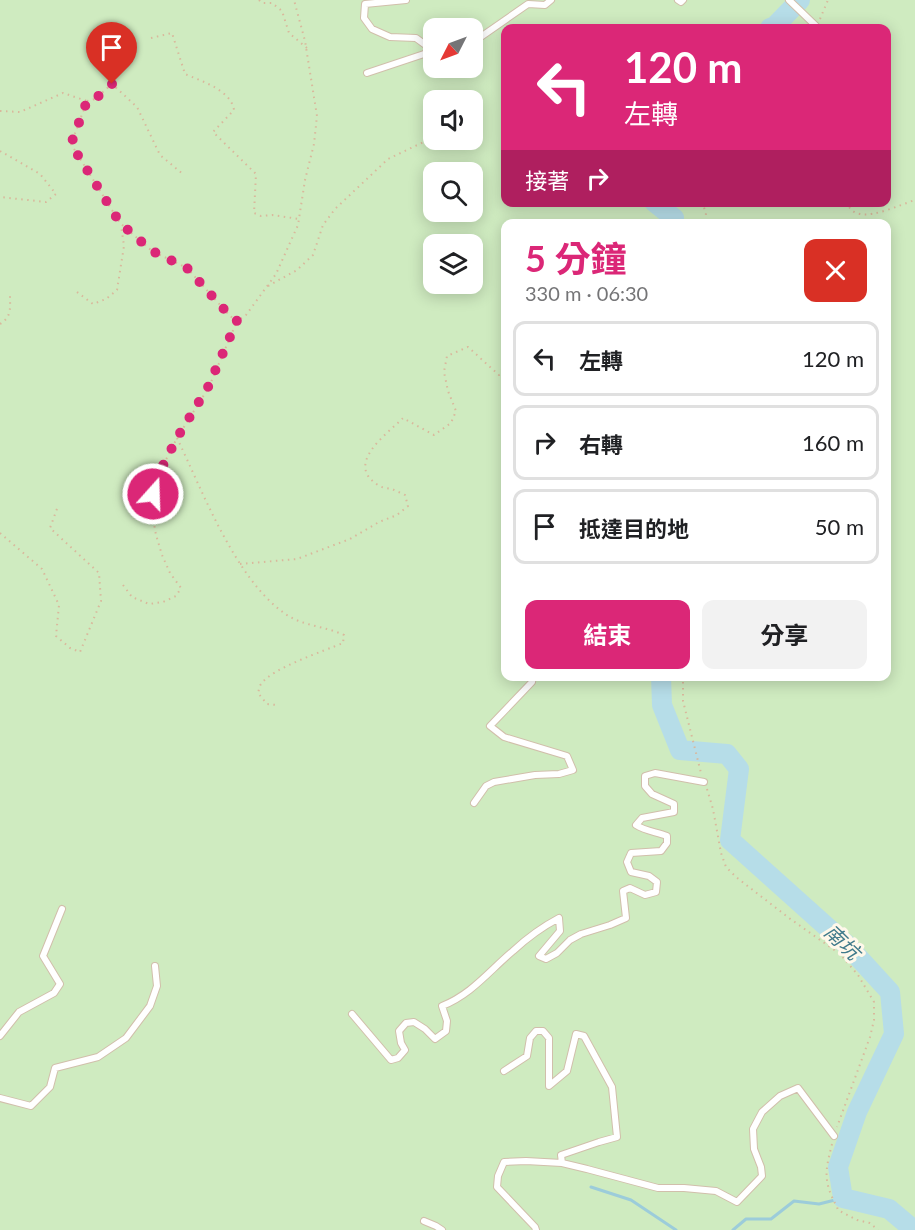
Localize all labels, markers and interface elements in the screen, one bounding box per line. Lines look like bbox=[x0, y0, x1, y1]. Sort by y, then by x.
north arrow bbox=[423, 18, 483, 78]
map controls bbox=[423, 18, 483, 294]
pin bbox=[86, 22, 137, 84]
icon: arrive bbox=[95, 31, 128, 64]
text: 120 m bbox=[624, 42, 742, 92]
icon: left bbox=[525, 48, 603, 126]
button: sound bbox=[423, 90, 483, 150]
text: 左轉 bbox=[624, 97, 678, 130]
button: search bbox=[423, 162, 483, 222]
icon: right bbox=[581, 162, 614, 195]
text: 接著 bbox=[525, 167, 569, 194]
button: layers bbox=[423, 234, 483, 294]
text: 5 分鐘 bbox=[525, 236, 627, 280]
button: close bbox=[804, 239, 867, 302]
text: 330 m · 06:30 bbox=[525, 281, 648, 305]
icon: left bbox=[528, 342, 561, 375]
text: 120 m bbox=[802, 345, 864, 372]
text: 左轉 bbox=[579, 347, 623, 374]
icon: right bbox=[528, 426, 561, 459]
text: 160 m bbox=[802, 429, 864, 456]
text: 右轉 bbox=[579, 431, 623, 458]
position arrow bbox=[121, 462, 185, 526]
icon: arrive bbox=[528, 510, 561, 543]
text: 50 m bbox=[815, 513, 864, 540]
text: 抵達目的地 bbox=[579, 515, 689, 542]
button: 結束 bbox=[525, 600, 690, 669]
button: 分享 bbox=[702, 600, 867, 669]
water label: 南坑 bbox=[820, 919, 868, 966]

